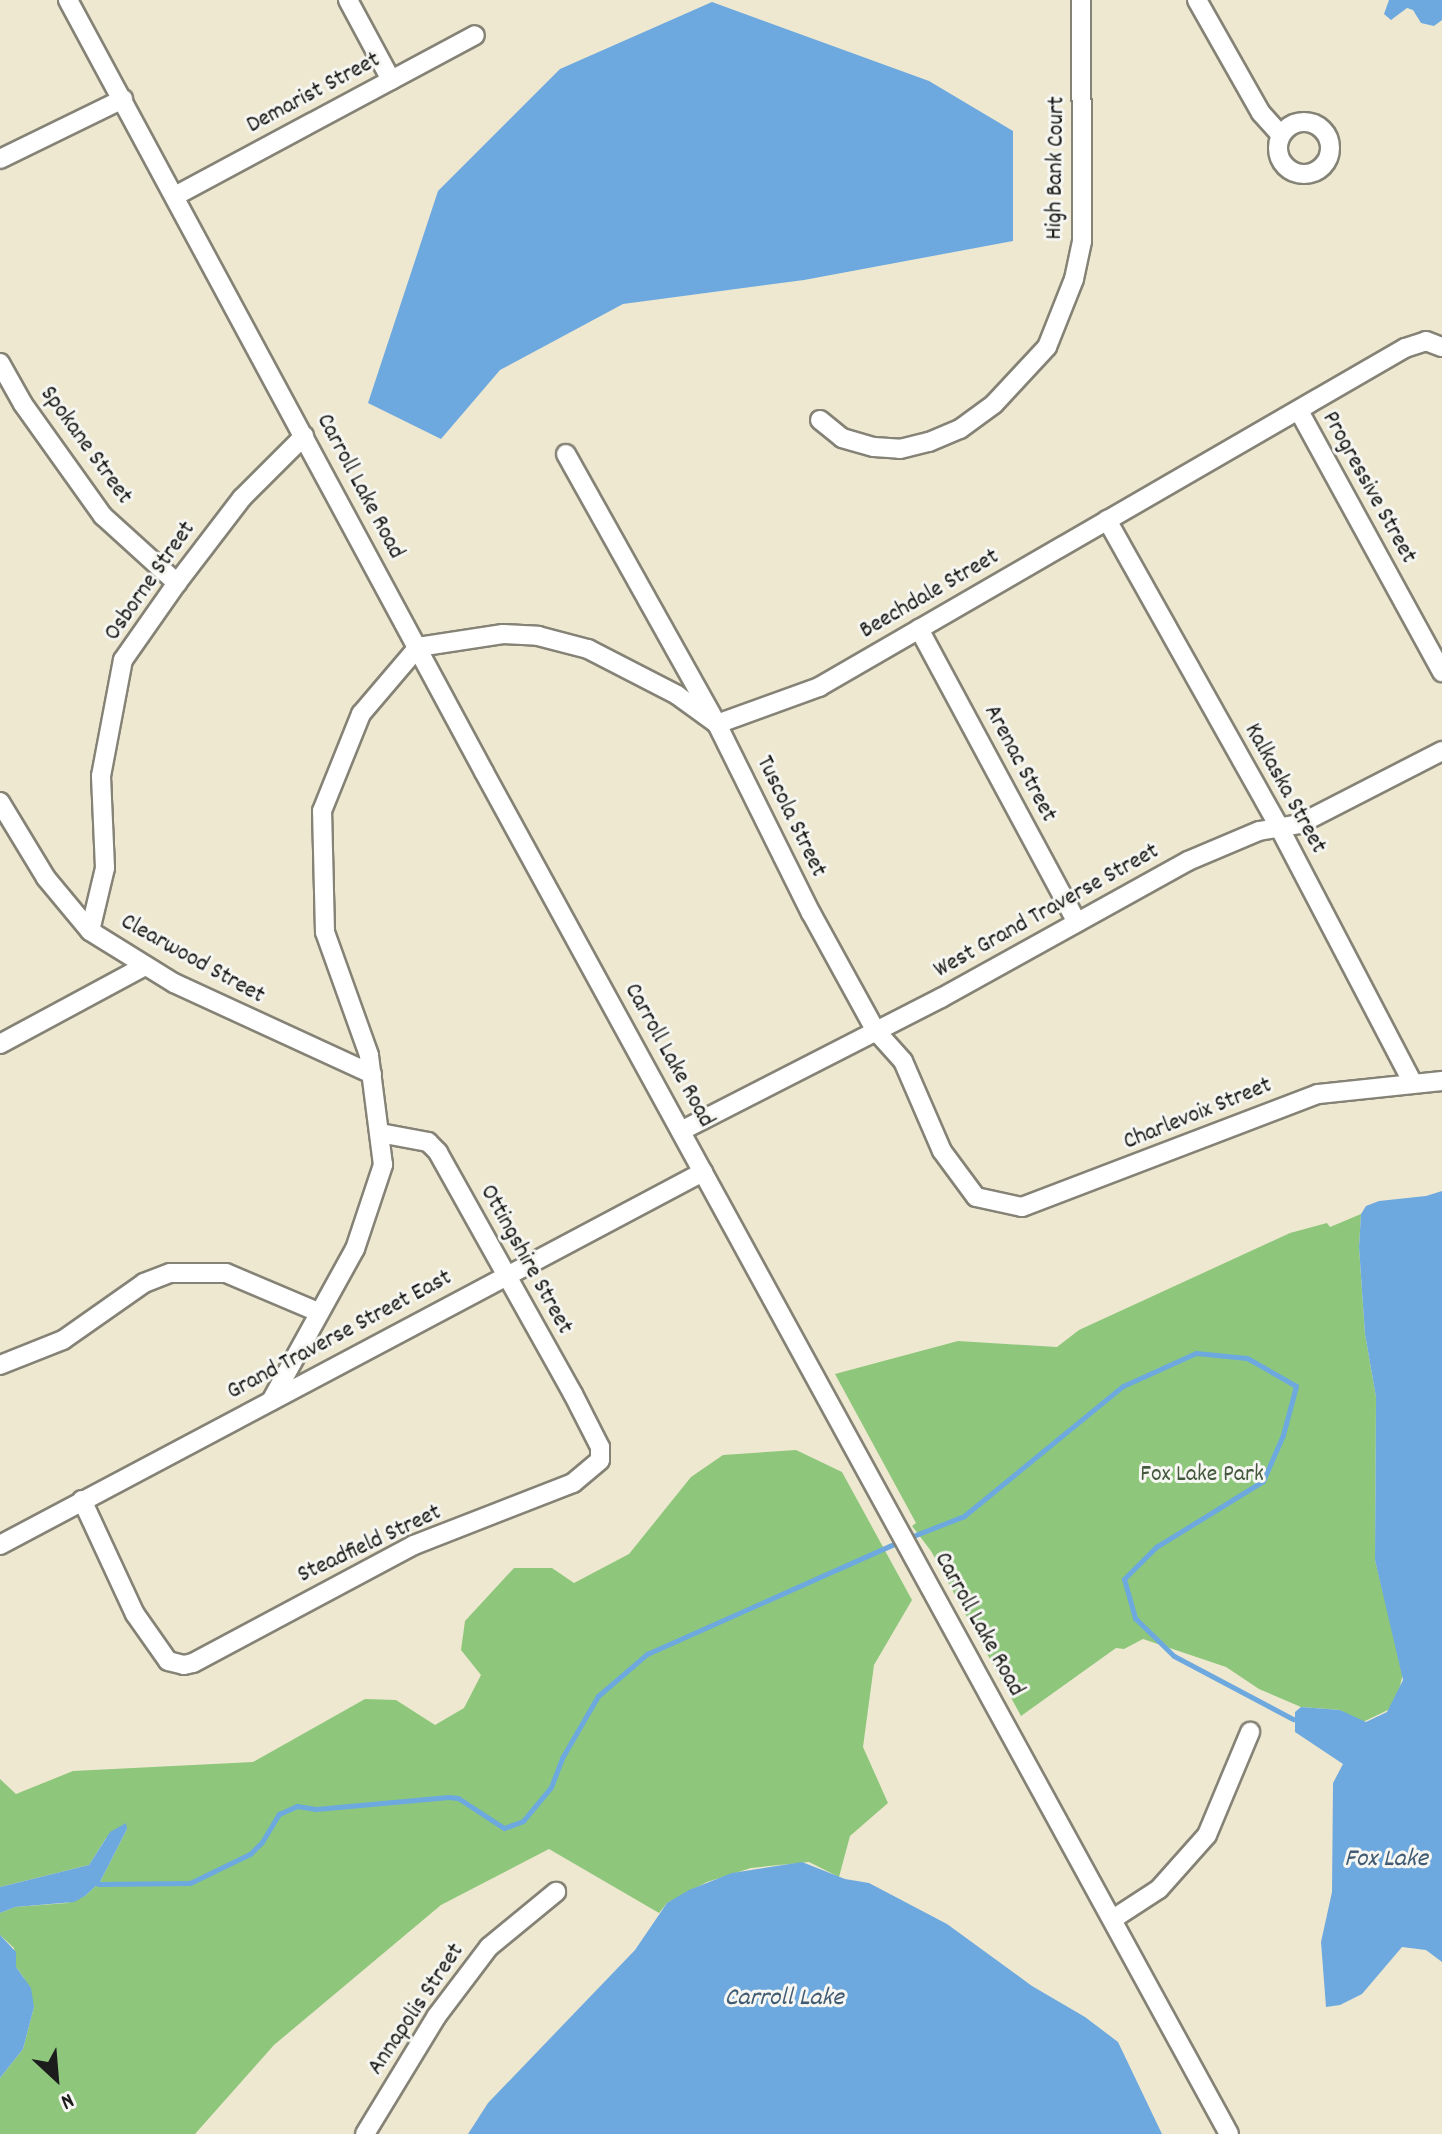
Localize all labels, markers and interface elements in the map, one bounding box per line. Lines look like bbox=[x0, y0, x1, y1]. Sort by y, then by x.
street label: Demarist Street bbox=[242, 47, 386, 141]
street label: High Bank Court bbox=[1041, 96, 1073, 240]
street label: Spokane Street bbox=[33, 381, 137, 511]
street label: Progressive Street bbox=[1314, 407, 1422, 569]
street label: Carroll Lake Road bbox=[309, 409, 409, 565]
street label: Osborne Street bbox=[99, 517, 203, 647]
street label: Beechdale Street bbox=[855, 544, 1005, 646]
street label: Arenac Street bbox=[976, 701, 1062, 827]
street label: Kalkaska Street bbox=[1236, 719, 1332, 859]
street label: Tuscola Street bbox=[748, 752, 832, 882]
street label: West Grand Traverse Street bbox=[930, 838, 1164, 986]
street label: Clearwood Street bbox=[115, 909, 269, 1011]
street label: Carroll Lake Road bbox=[617, 979, 719, 1133]
street label: Charlevoix Street bbox=[1120, 1072, 1276, 1158]
street label: Ottingshire Street bbox=[472, 1180, 578, 1340]
street label: Grand Traverse Street East bbox=[223, 1264, 457, 1408]
park label: Fox Lake Park bbox=[1140, 1462, 1264, 1490]
street label: Steadfield Street bbox=[294, 1499, 446, 1591]
street label: Carroll Lake Road bbox=[927, 1548, 1029, 1702]
water label: Fox Lake bbox=[1344, 1844, 1428, 1876]
street label: Annapolis Street bbox=[362, 1939, 472, 2081]
water label: Carroll Lake bbox=[724, 1983, 844, 2015]
north arrow bbox=[16, 2038, 96, 2118]
text: N bbox=[55, 2084, 78, 2116]

